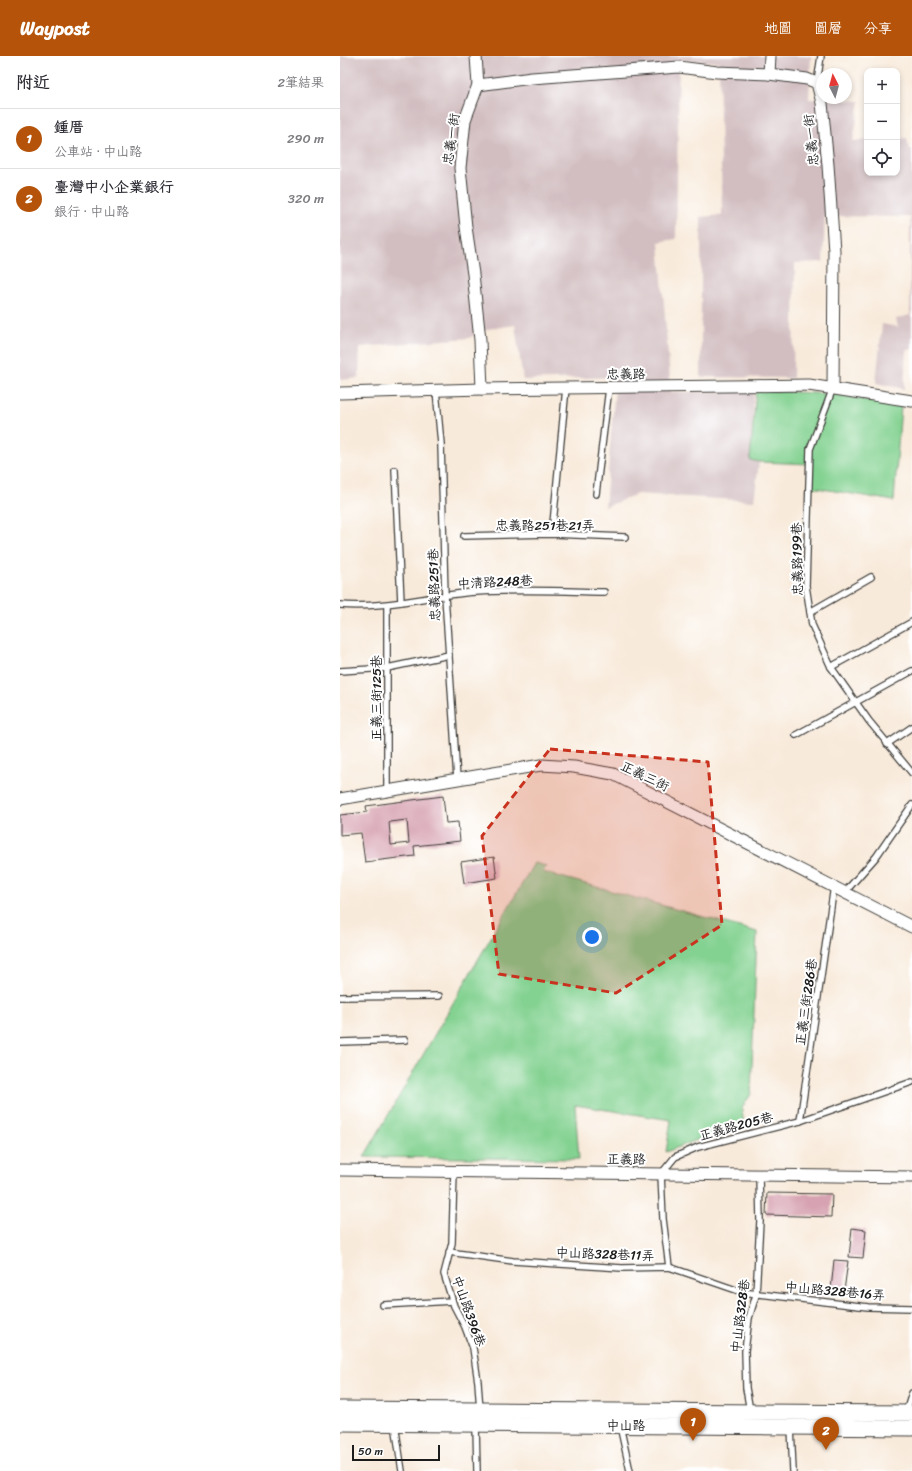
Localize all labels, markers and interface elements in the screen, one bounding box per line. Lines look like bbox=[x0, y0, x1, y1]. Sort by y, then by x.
text: Waypost bbox=[20, 12, 90, 45]
text: 地圖 bbox=[764, 16, 792, 41]
text: 圖層 bbox=[814, 16, 842, 41]
text: 分享 bbox=[864, 16, 892, 41]
text: 附近 bbox=[16, 67, 50, 97]
north arrow bbox=[816, 68, 852, 104]
map controls bbox=[864, 68, 900, 176]
button: + bbox=[864, 68, 900, 104]
text: 2筆結果 bbox=[277, 71, 324, 94]
button: − bbox=[864, 104, 900, 140]
street label: 忠義一街 bbox=[436, 112, 466, 166]
street label: 忠義一街 bbox=[797, 113, 825, 167]
text: 鍾厝 bbox=[54, 114, 84, 140]
text: 1 bbox=[26, 127, 32, 150]
text: 290 m bbox=[287, 127, 324, 150]
text: 公車站 · 中山路 bbox=[54, 140, 142, 163]
button: locate bbox=[864, 140, 900, 176]
text: 臺灣中小企業銀行 bbox=[54, 174, 174, 200]
text: 2 bbox=[25, 187, 33, 210]
text: 320 m bbox=[288, 187, 324, 210]
text: 銀行 · 中山路 bbox=[54, 200, 129, 223]
street label: 忠義路 bbox=[606, 362, 646, 386]
street label: 忠義路251巷21弄 bbox=[495, 514, 595, 537]
street label: 忠義路199巷 bbox=[785, 522, 809, 596]
street label: 忠義路251巷 bbox=[421, 548, 447, 622]
street label: 中清路248巷 bbox=[457, 569, 533, 595]
street label: 正義三街125巷 bbox=[365, 655, 388, 741]
street label: 正義三街 bbox=[617, 754, 673, 798]
your location bbox=[582, 927, 602, 947]
street label: 正義三街286巷 bbox=[789, 957, 823, 1047]
street label: 正義路205巷 bbox=[696, 1105, 776, 1147]
street label: 正義路 bbox=[606, 1147, 646, 1171]
street label: 中山路328巷11弄 bbox=[555, 1241, 655, 1267]
street label: 中山路396巷 bbox=[445, 1272, 493, 1350]
street label: 中山路328巷16弄 bbox=[784, 1275, 886, 1307]
street label: 中山路328巷 bbox=[724, 1278, 756, 1354]
pin: 1 bbox=[680, 1408, 706, 1441]
street label: 中山路 bbox=[606, 1414, 646, 1437]
pin: 2 bbox=[813, 1417, 839, 1450]
text: 50 m bbox=[358, 1442, 383, 1461]
scale bar bbox=[352, 1443, 440, 1462]

